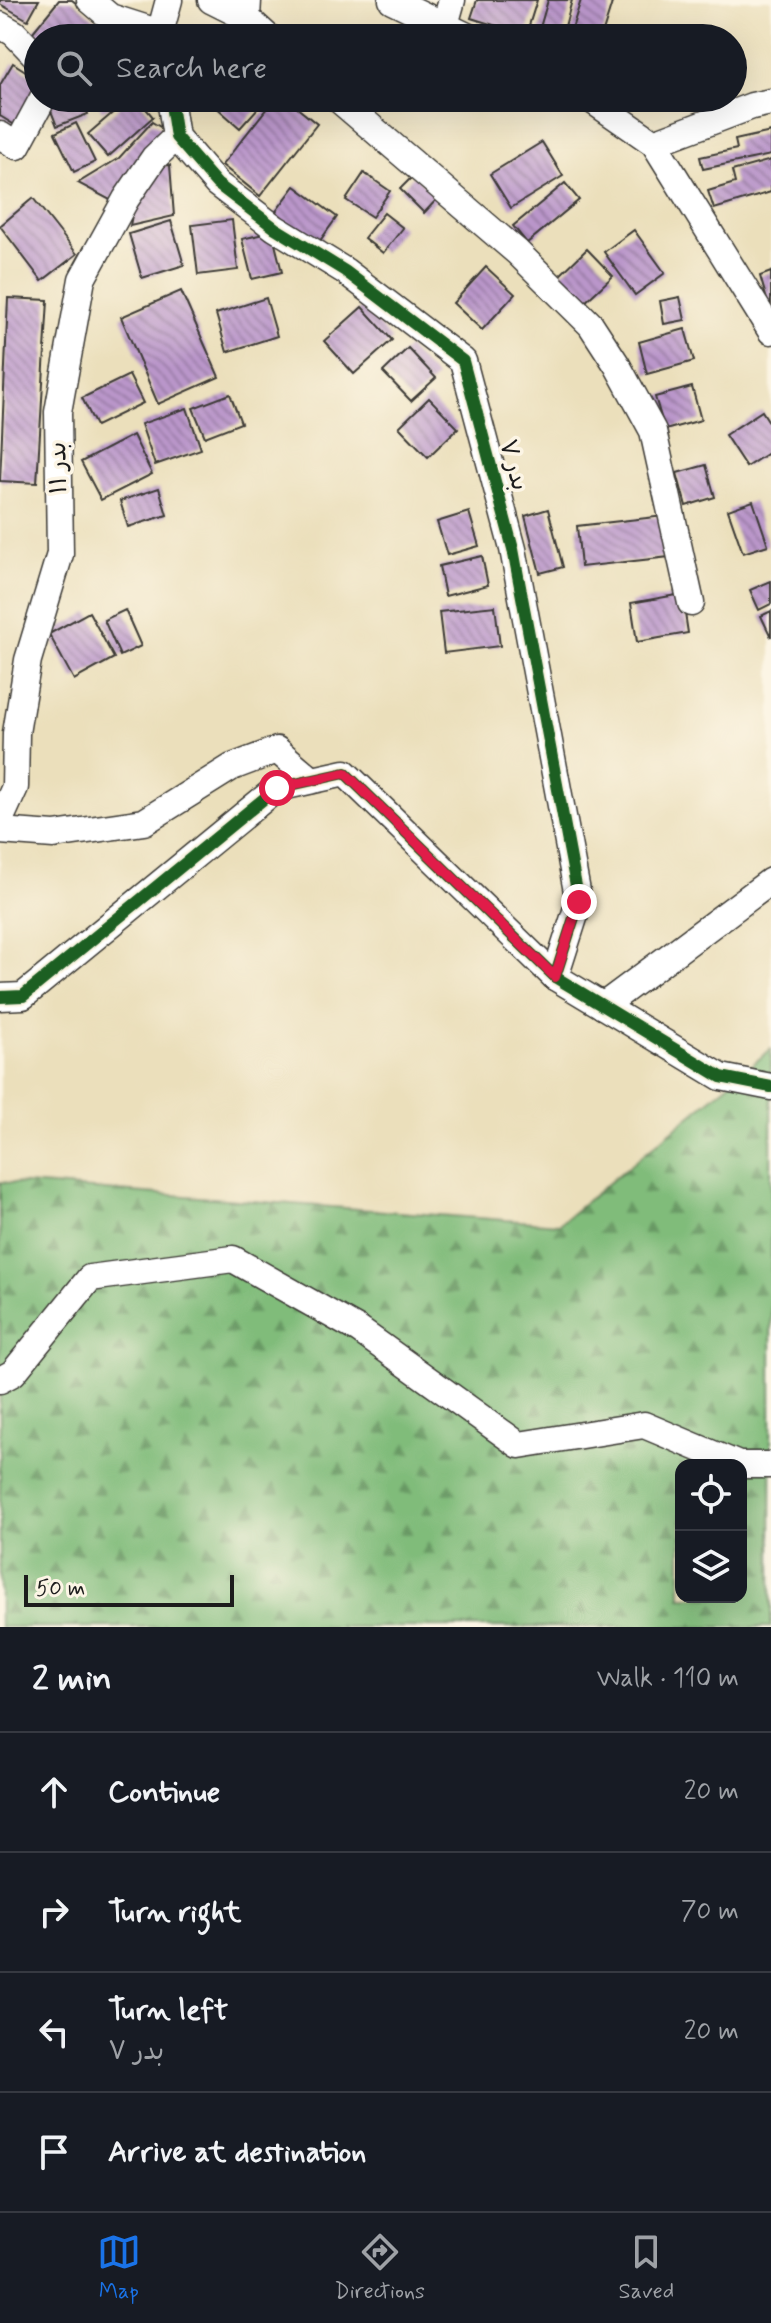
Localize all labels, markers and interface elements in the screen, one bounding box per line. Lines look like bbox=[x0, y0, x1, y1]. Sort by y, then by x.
search box bbox=[24, 24, 747, 112]
icon: search bbox=[52, 46, 96, 90]
text: Search here bbox=[116, 49, 267, 88]
street label: بدر ۷ bbox=[491, 436, 535, 494]
street label: بدر ۱۱ bbox=[43, 442, 75, 494]
route start bbox=[259, 770, 295, 806]
route end bbox=[561, 884, 597, 920]
map controls bbox=[675, 1459, 747, 1603]
button: locate bbox=[675, 1459, 747, 1531]
button: layers bbox=[675, 1531, 747, 1603]
scale bar bbox=[24, 1571, 234, 1607]
text: 50 m bbox=[36, 1575, 85, 1603]
text: 2 min bbox=[32, 1657, 112, 1702]
text: Walk · 110 m bbox=[597, 1662, 739, 1696]
icon: ahead bbox=[32, 1770, 76, 1814]
text: Continue bbox=[108, 1773, 220, 1812]
text: 20 m bbox=[684, 1775, 739, 1809]
icon: right bbox=[32, 1890, 76, 1934]
text: Turn right bbox=[108, 1893, 241, 1932]
text: 70 m bbox=[681, 1895, 739, 1929]
text: Turn left bbox=[108, 1991, 228, 2030]
icon: left bbox=[32, 2010, 76, 2054]
text: 20 m bbox=[684, 2015, 739, 2049]
text: بدر ۷ bbox=[108, 2035, 164, 2069]
icon: arrive bbox=[32, 2130, 76, 2174]
text: Arrive at destination bbox=[108, 2133, 366, 2172]
tab: Map bbox=[97, 2230, 141, 2306]
tab: Directions bbox=[334, 2230, 425, 2306]
tab: Saved bbox=[619, 2230, 674, 2306]

